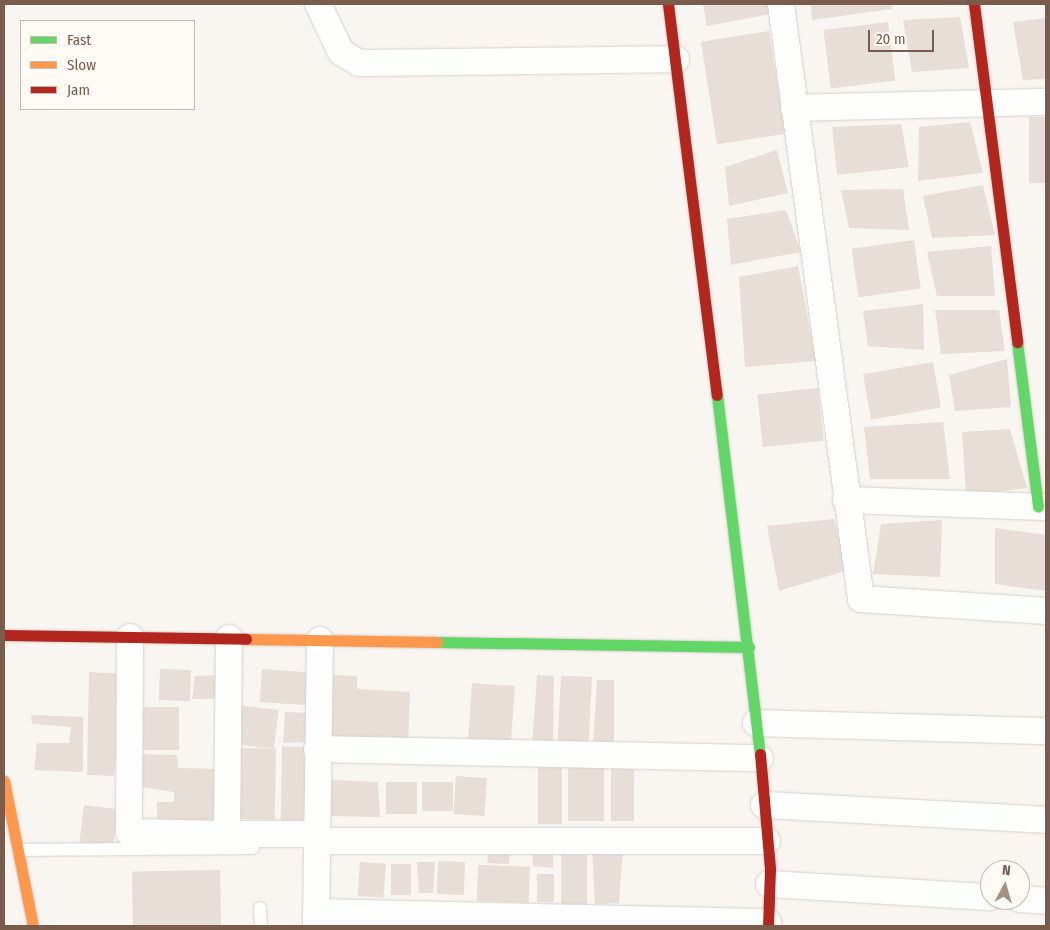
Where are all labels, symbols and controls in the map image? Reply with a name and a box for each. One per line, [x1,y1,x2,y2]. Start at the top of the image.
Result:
legend [20,20,195,110]
scale bar [870,20,936,52]
text: 20 m [876,30,906,48]
text: Fast [67,31,91,49]
text: Slow [67,56,96,74]
text: Jam [67,81,90,99]
north arrow [980,860,1030,910]
text: N [1001,862,1012,879]

